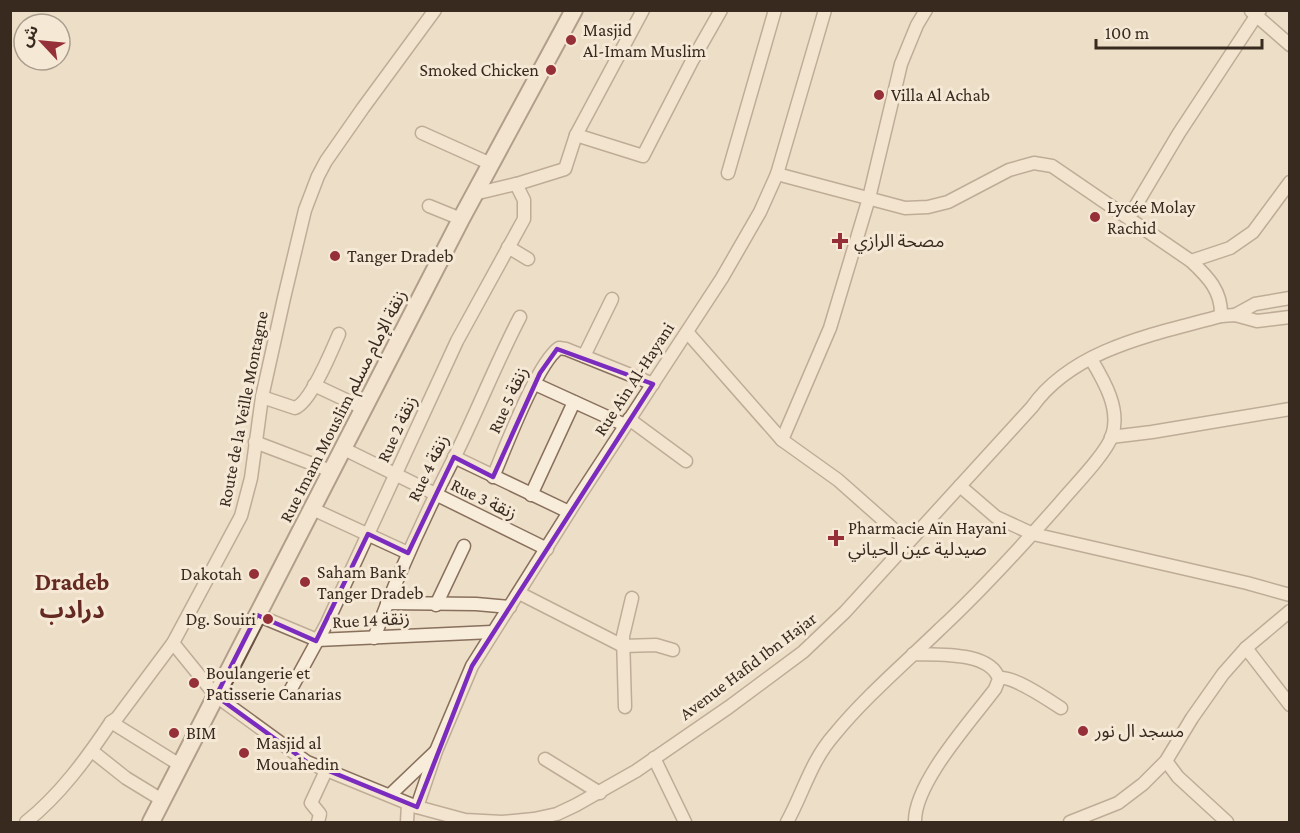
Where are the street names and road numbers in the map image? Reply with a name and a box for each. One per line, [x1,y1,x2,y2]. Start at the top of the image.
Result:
street label: Rue Imam Mouslim زنقة الإمام مسلم [275,286,414,527]
street label: Route de la Veille Montagne [214,309,272,509]
street label: Rue Ain Al-Hayani [590,318,678,439]
street label: Rue 5 زنقة [484,364,533,437]
street label: Rue 2 زنقة [373,393,422,466]
street label: Rue 4 زنقة [403,431,454,505]
street label: Rue 3 زنقة [447,474,520,524]
street label: Rue 14 زنقة [332,608,410,633]
street label: Avenue Hafid Ibn Hajar [676,608,821,725]

